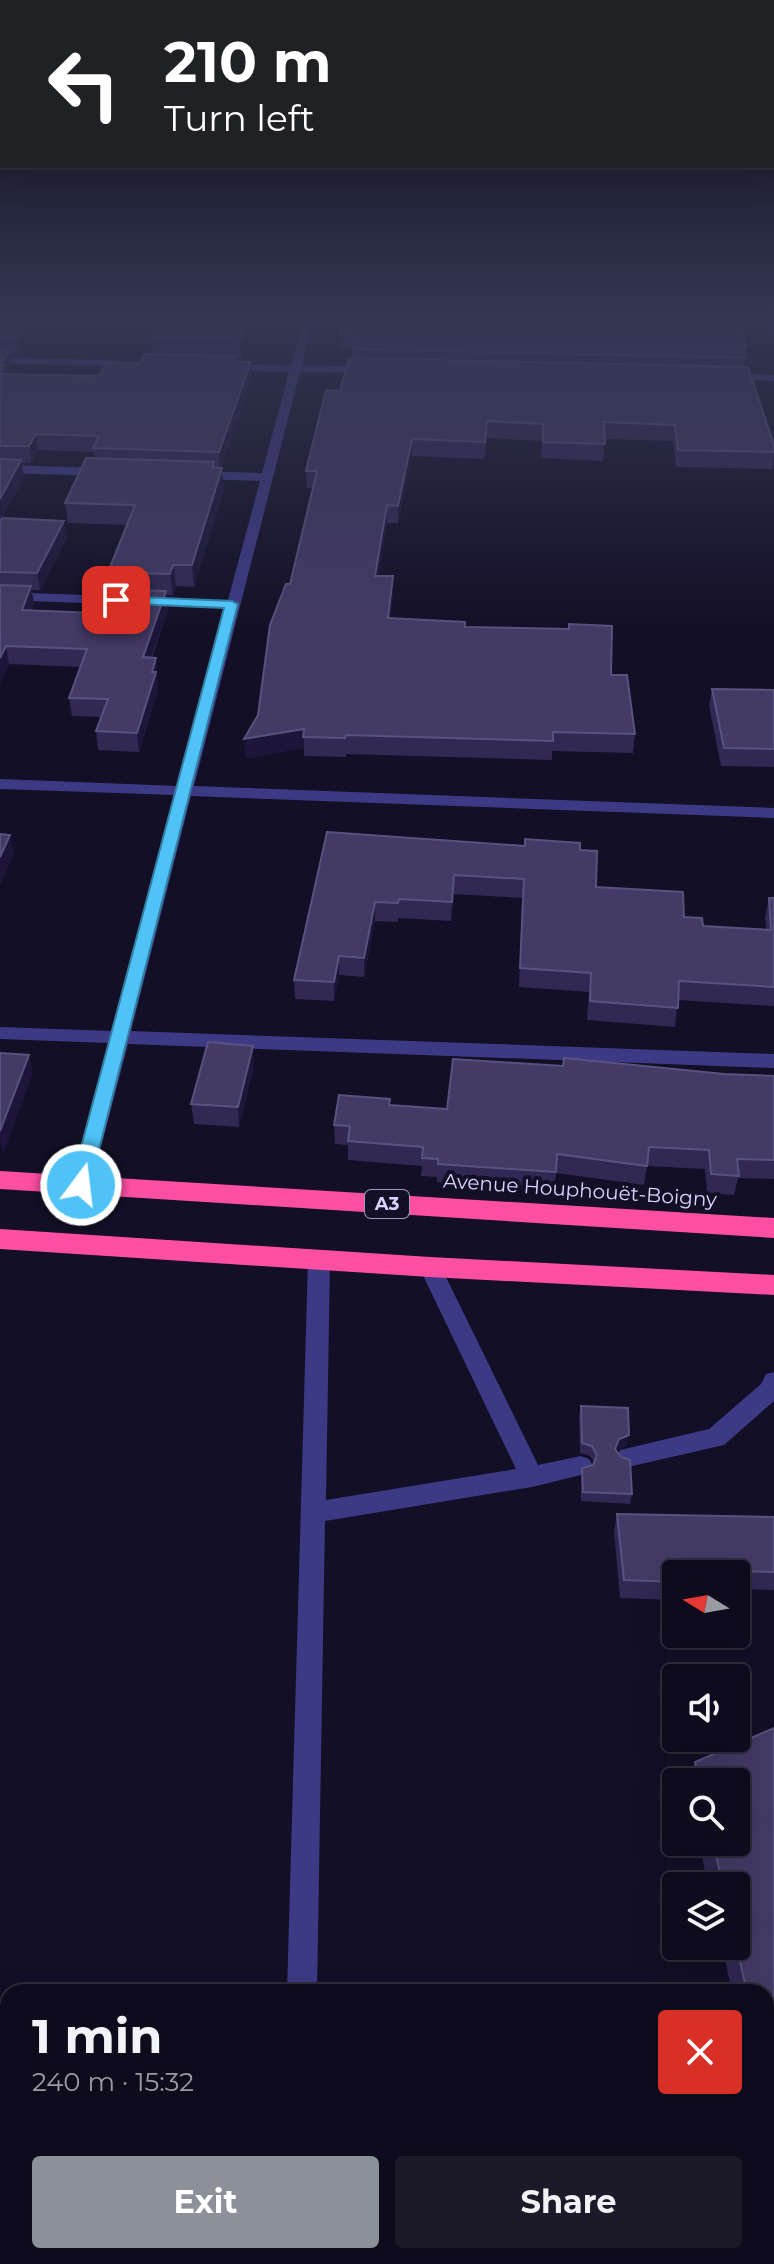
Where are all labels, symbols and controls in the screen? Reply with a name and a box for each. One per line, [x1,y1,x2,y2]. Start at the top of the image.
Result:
text: 210 m [164,28,332,96]
icon: left [32,32,136,136]
text: Turn left [164,96,315,140]
pin [82,566,150,634]
icon: arrive [94,578,138,622]
position arrow [39,1143,123,1227]
street label: Avenue Houphouët-Boigny [442,1168,718,1212]
road number: A3 [365,1190,409,1218]
north arrow [662,1560,750,1648]
map controls [662,1560,750,1960]
button: sound [662,1664,750,1752]
button: search [662,1768,750,1856]
button: layers [662,1872,750,1960]
text: 1 min [32,2007,162,2065]
button: close [658,2010,742,2094]
text: 240 m · 15:32 [32,2066,194,2098]
button: Exit [32,2156,379,2248]
button: Share [395,2156,742,2248]

